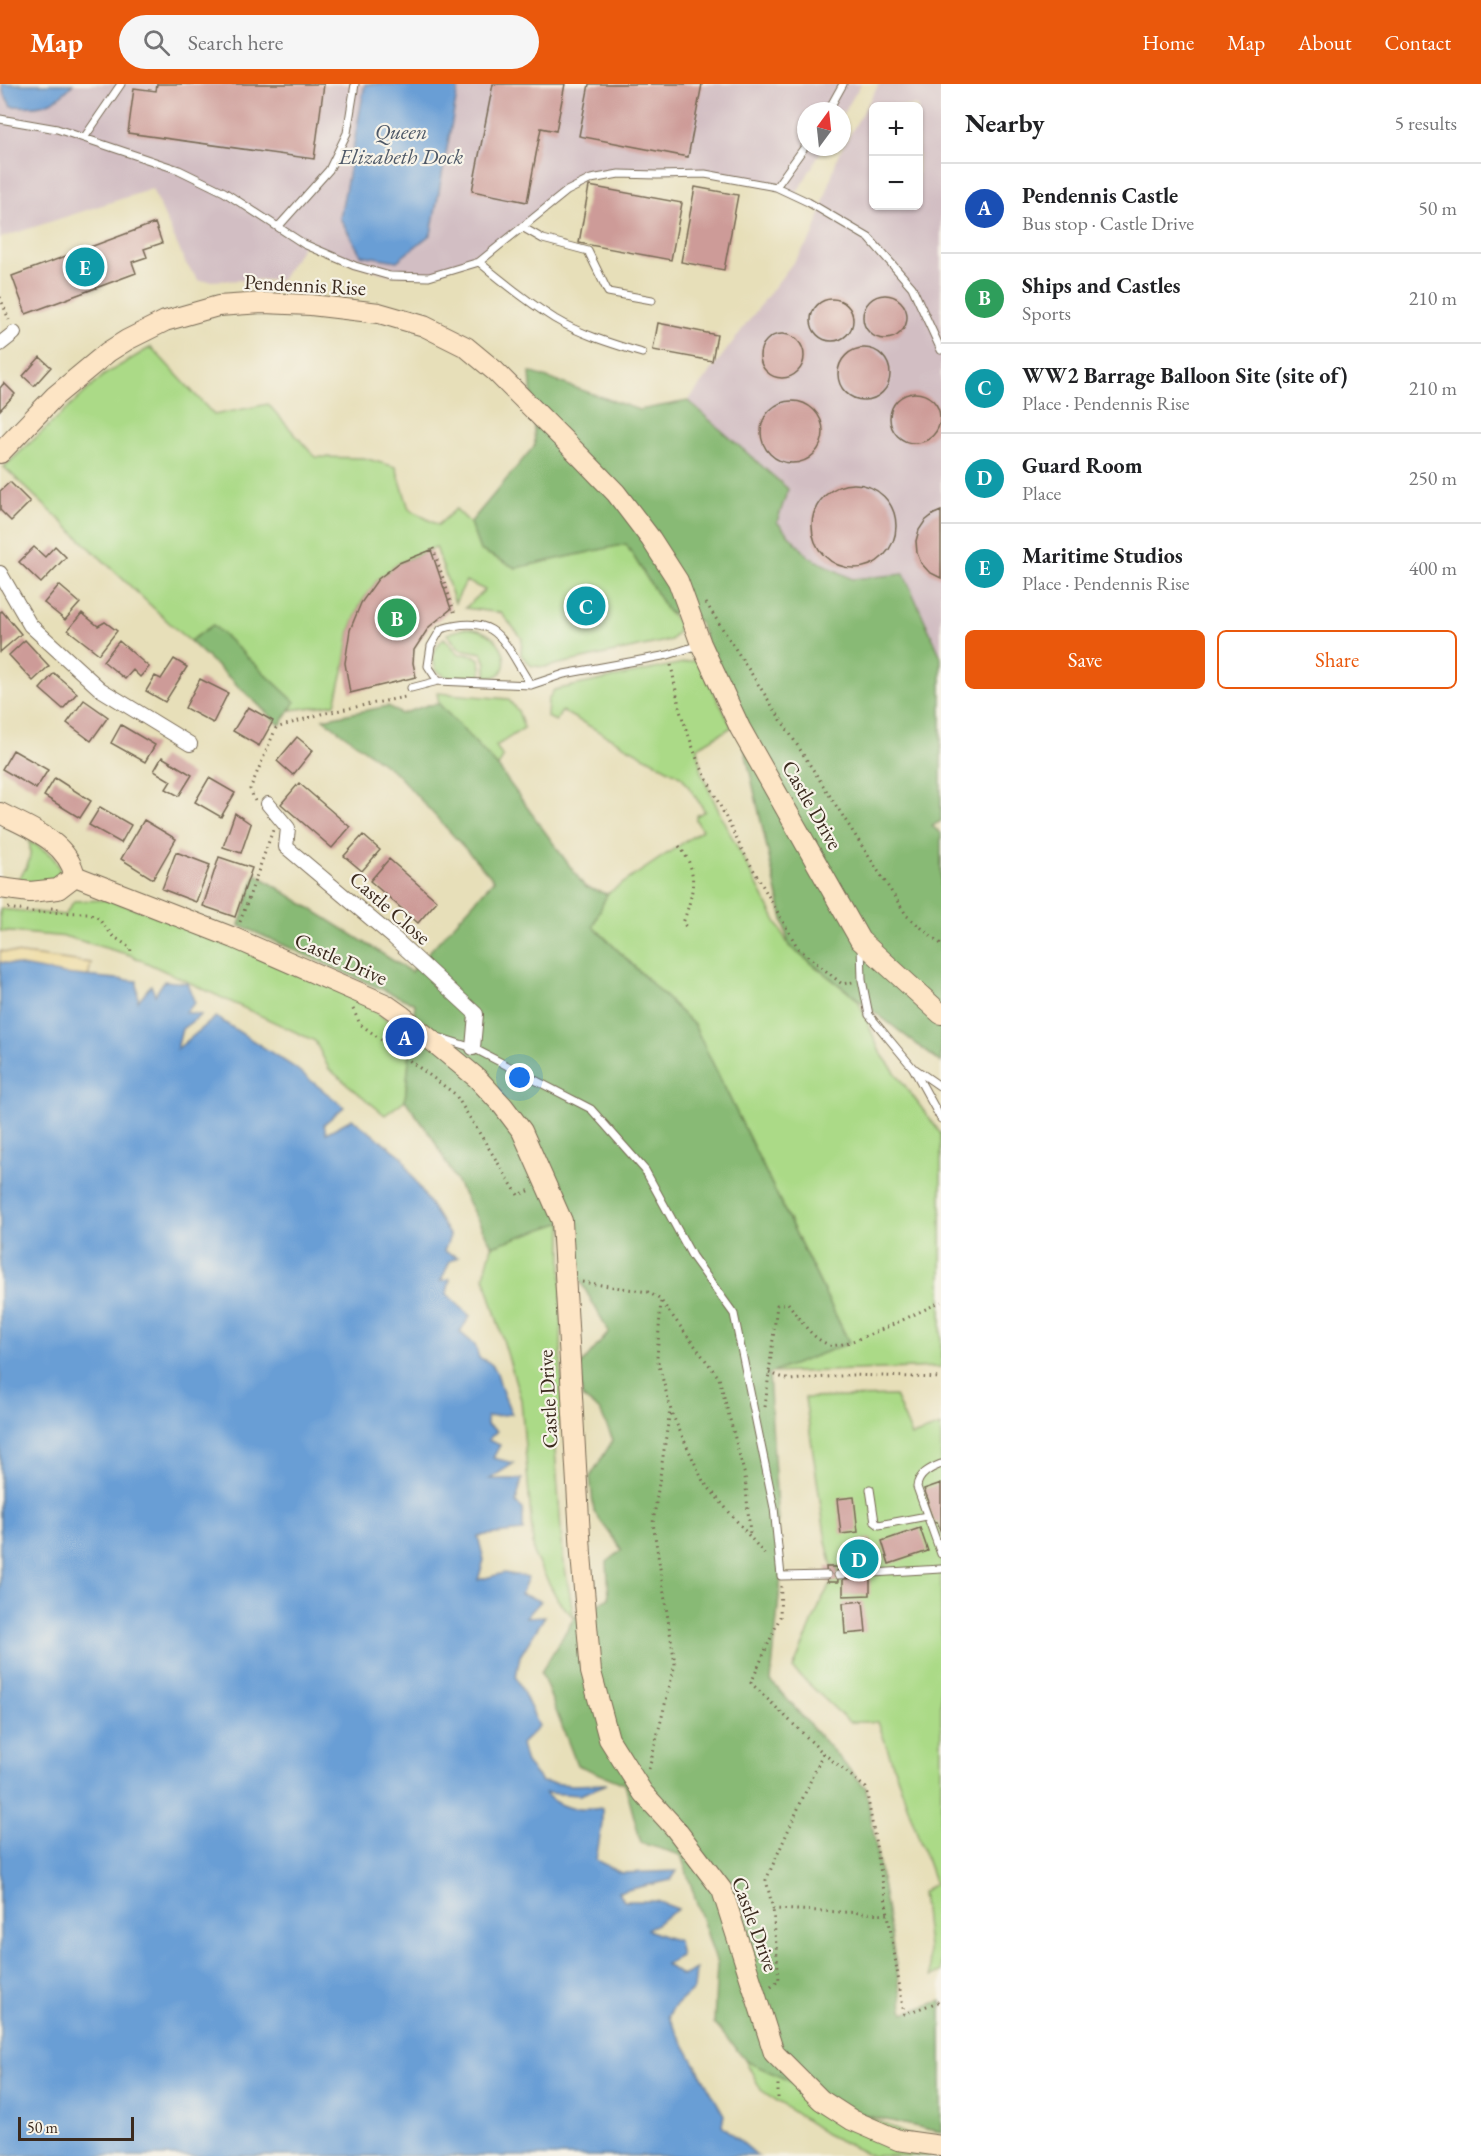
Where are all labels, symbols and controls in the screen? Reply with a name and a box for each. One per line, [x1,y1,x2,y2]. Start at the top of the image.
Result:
search box [119,15,539,69]
text: Map [30,24,83,60]
icon: search [140,26,173,59]
text: Search here [188,28,283,57]
text: Home [1142,29,1194,56]
text: Map [1227,29,1265,56]
text: About [1298,29,1351,56]
text: Contact [1384,29,1451,56]
north arrow [797,102,851,156]
map controls [869,102,923,210]
button: + [869,102,923,156]
text: Nearby [965,106,1045,140]
text: 5 results [1394,110,1457,136]
water label: Queen Elizabeth Dock [338,117,463,171]
button: − [869,156,923,210]
text: Pendennis Castle [1022,181,1178,210]
text: A [977,195,992,221]
text: 50 m [1418,195,1457,221]
text: Bus stop · Castle Drive [1022,210,1194,236]
pin: E [66,244,104,290]
street label: Pendennis Rise [243,268,367,301]
text: Ships and Castles [1022,271,1181,300]
text: B [978,285,991,311]
text: 210 m [1409,285,1457,311]
text: Sports [1022,300,1071,326]
text: WW2 Barrage Balloon Site (site of) [1022,361,1348,390]
text: C [977,375,992,401]
text: 210 m [1409,375,1457,401]
text: Place · Pendennis Rise [1022,390,1190,416]
text: Guard Room [1022,451,1142,480]
text: D [977,465,992,491]
text: 250 m [1409,465,1457,491]
text: Place [1022,480,1061,506]
text: Maritime Studios [1022,541,1183,570]
text: E [979,555,990,581]
text: 400 m [1409,555,1457,581]
text: Place · Pendennis Rise [1022,570,1190,596]
pin: C [566,584,606,628]
pin: B [378,596,416,640]
button: Save [965,630,1205,689]
button: Share [1217,630,1457,689]
street label: Castle Drive [776,755,849,854]
street label: Castle Close [344,865,437,950]
street label: Castle Drive [291,926,392,991]
pin: A [386,1014,424,1060]
your location [505,1063,534,1092]
street label: Castle Drive [531,1349,564,1449]
pin: D [840,1536,878,1582]
street label: Castle Drive [726,1873,785,1975]
scale bar [18,2114,134,2142]
text: 50 m [27,2117,58,2138]

